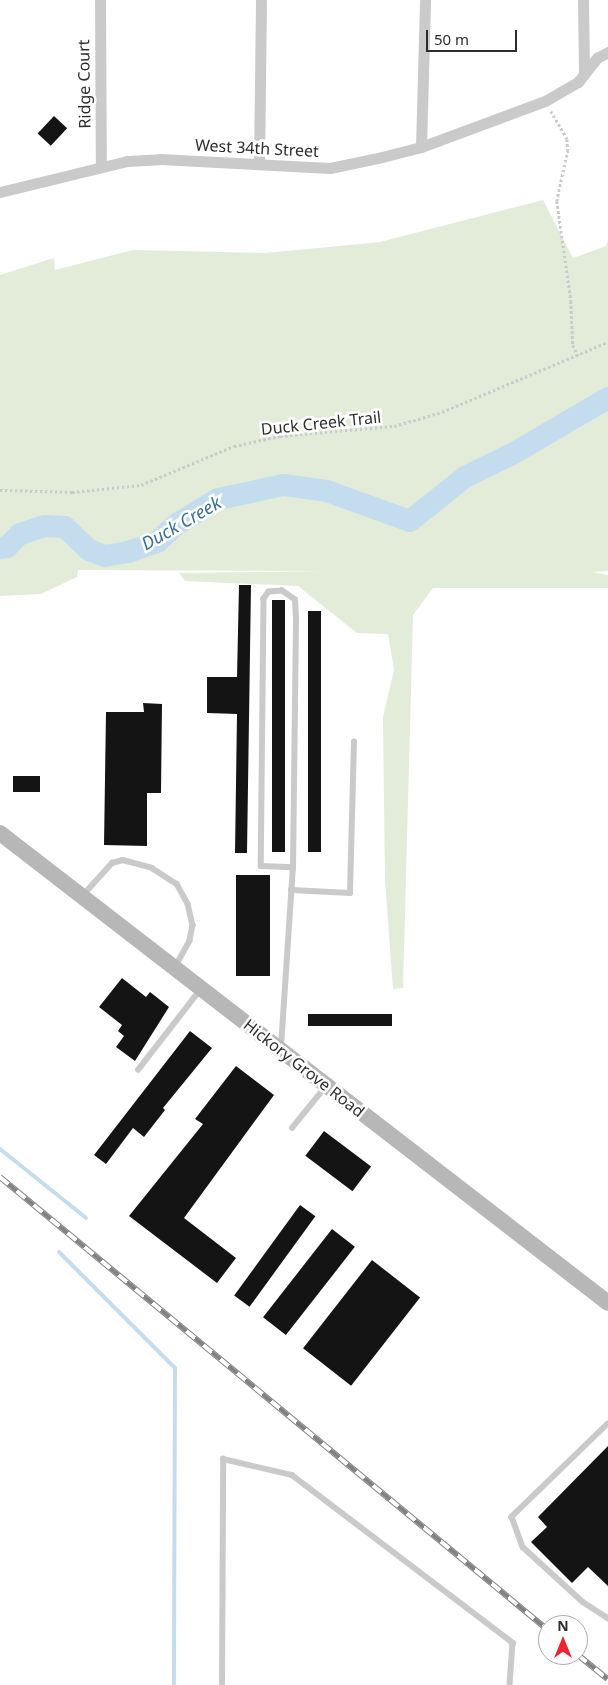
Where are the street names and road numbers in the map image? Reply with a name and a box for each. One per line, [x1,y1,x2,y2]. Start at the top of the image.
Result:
street label: Ridge Court [74,39,94,129]
street label: West 34th Street [195,135,319,161]
street label: Duck Creek Trail [260,407,382,439]
street label: Hickory Grove Road [240,1015,368,1121]

